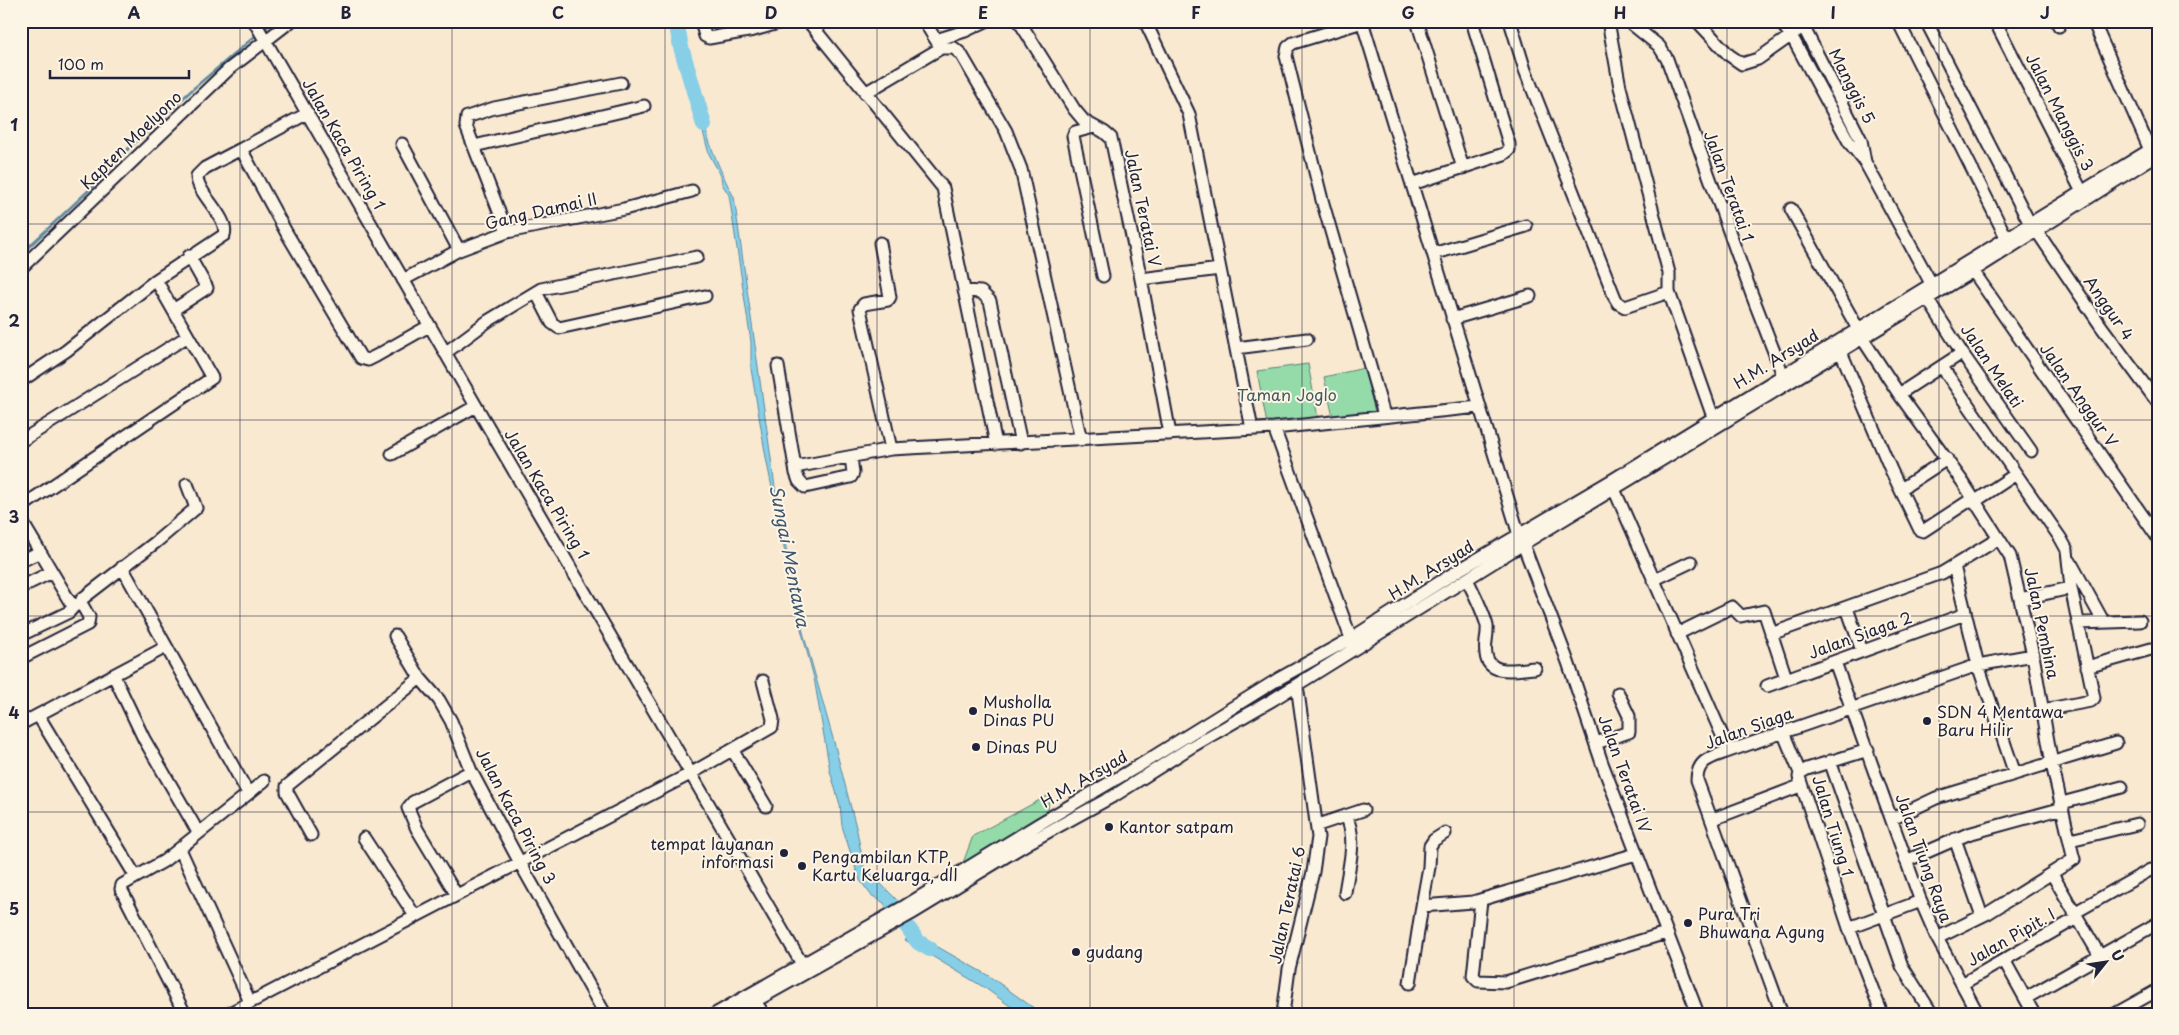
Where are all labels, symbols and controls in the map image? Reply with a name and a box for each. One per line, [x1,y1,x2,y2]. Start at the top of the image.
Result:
text: A [128,0,141,24]
text: B [341,0,352,24]
text: C [552,0,564,24]
text: D [765,0,777,24]
text: E [978,0,988,24]
text: F [1191,0,1201,24]
text: G [1401,0,1415,24]
text: H [1614,0,1626,24]
text: I [1830,0,1836,24]
text: J [2040,0,2050,24]
street label: Manggis 5 [1824,44,1882,127]
scale bar [50,48,189,80]
street label: Jalan Manggis 3 [2021,49,2101,175]
text: 100 m [58,52,104,75]
street label: Jalan Kaca Piring 1 [297,73,392,214]
street label: Kapten Moelyono [74,84,186,194]
text: 1 [10,112,18,136]
street label: Jalan Teratai 1 [1699,127,1761,244]
street label: Jalan Teratai V [1120,147,1168,269]
street label: Gang Damai II [483,186,599,235]
street label: Anggur 4 [2079,270,2141,344]
text: 2 [8,308,20,332]
street label: Jalan Melati [1956,319,2030,412]
street label: H.M. Arsyad [1728,322,1823,394]
street label: Jalan Anggur V [2035,338,2125,451]
park label: Taman Joglo [1237,382,1337,406]
street label: Jalan Kaca Piring 1 [499,424,596,563]
water label: Sungai Mentawa [763,482,818,630]
text: 3 [9,504,19,528]
street label: H.M. Arsyad [1383,533,1478,605]
street label: Jalan Pembina [2019,565,2067,681]
street label: Jalan Siaga 2 [1805,604,1915,664]
place label: Musholla Dinas PU [983,689,1055,731]
place label: SDN 4 Mentawa Baru Hilir [1937,699,2063,741]
text: 4 [9,700,20,724]
street label: Jalan Siaga [1701,700,1797,754]
marker: Musholla Dinas PU [967,705,979,717]
street label: Jalan Teratai IV [1593,711,1659,836]
marker: SDN 4 Mentawa Baru Hilir [1921,715,1933,727]
place label: Dinas PU [986,734,1058,758]
marker: Dinas PU [970,741,982,753]
street label: Jalan Kaca Piring 3 [471,743,563,888]
street label: H.M. Arsyad [1036,744,1131,813]
street label: Jalan Tiung 1 [1807,772,1861,879]
street label: Jalan Tiung Raya [1890,790,1959,925]
place label: Kantor satpam [1119,814,1234,838]
marker: Kantor satpam [1103,821,1115,833]
place label: tempat layanan informasi [650,831,774,873]
place label: Pengambilan KTP, Kartu Keluarga, dll [812,844,958,886]
street label: Jalan Teratai 6 [1262,844,1310,966]
marker: tempat layanan informasi [778,847,790,859]
marker: Pengambilan KTP, Kartu Keluarga, dll [796,860,808,872]
text: 5 [9,896,19,920]
place label: Pura Tri Bhuwana Agung [1698,901,1825,943]
street label: Jalan Pipit. I [1962,901,2059,971]
marker: Pura Tri Bhuwana Agung [1682,917,1694,929]
north arrow [2082,938,2132,988]
place label: gudang [1086,939,1143,963]
text: U [2106,945,2129,965]
marker: gudang [1070,946,1082,958]

